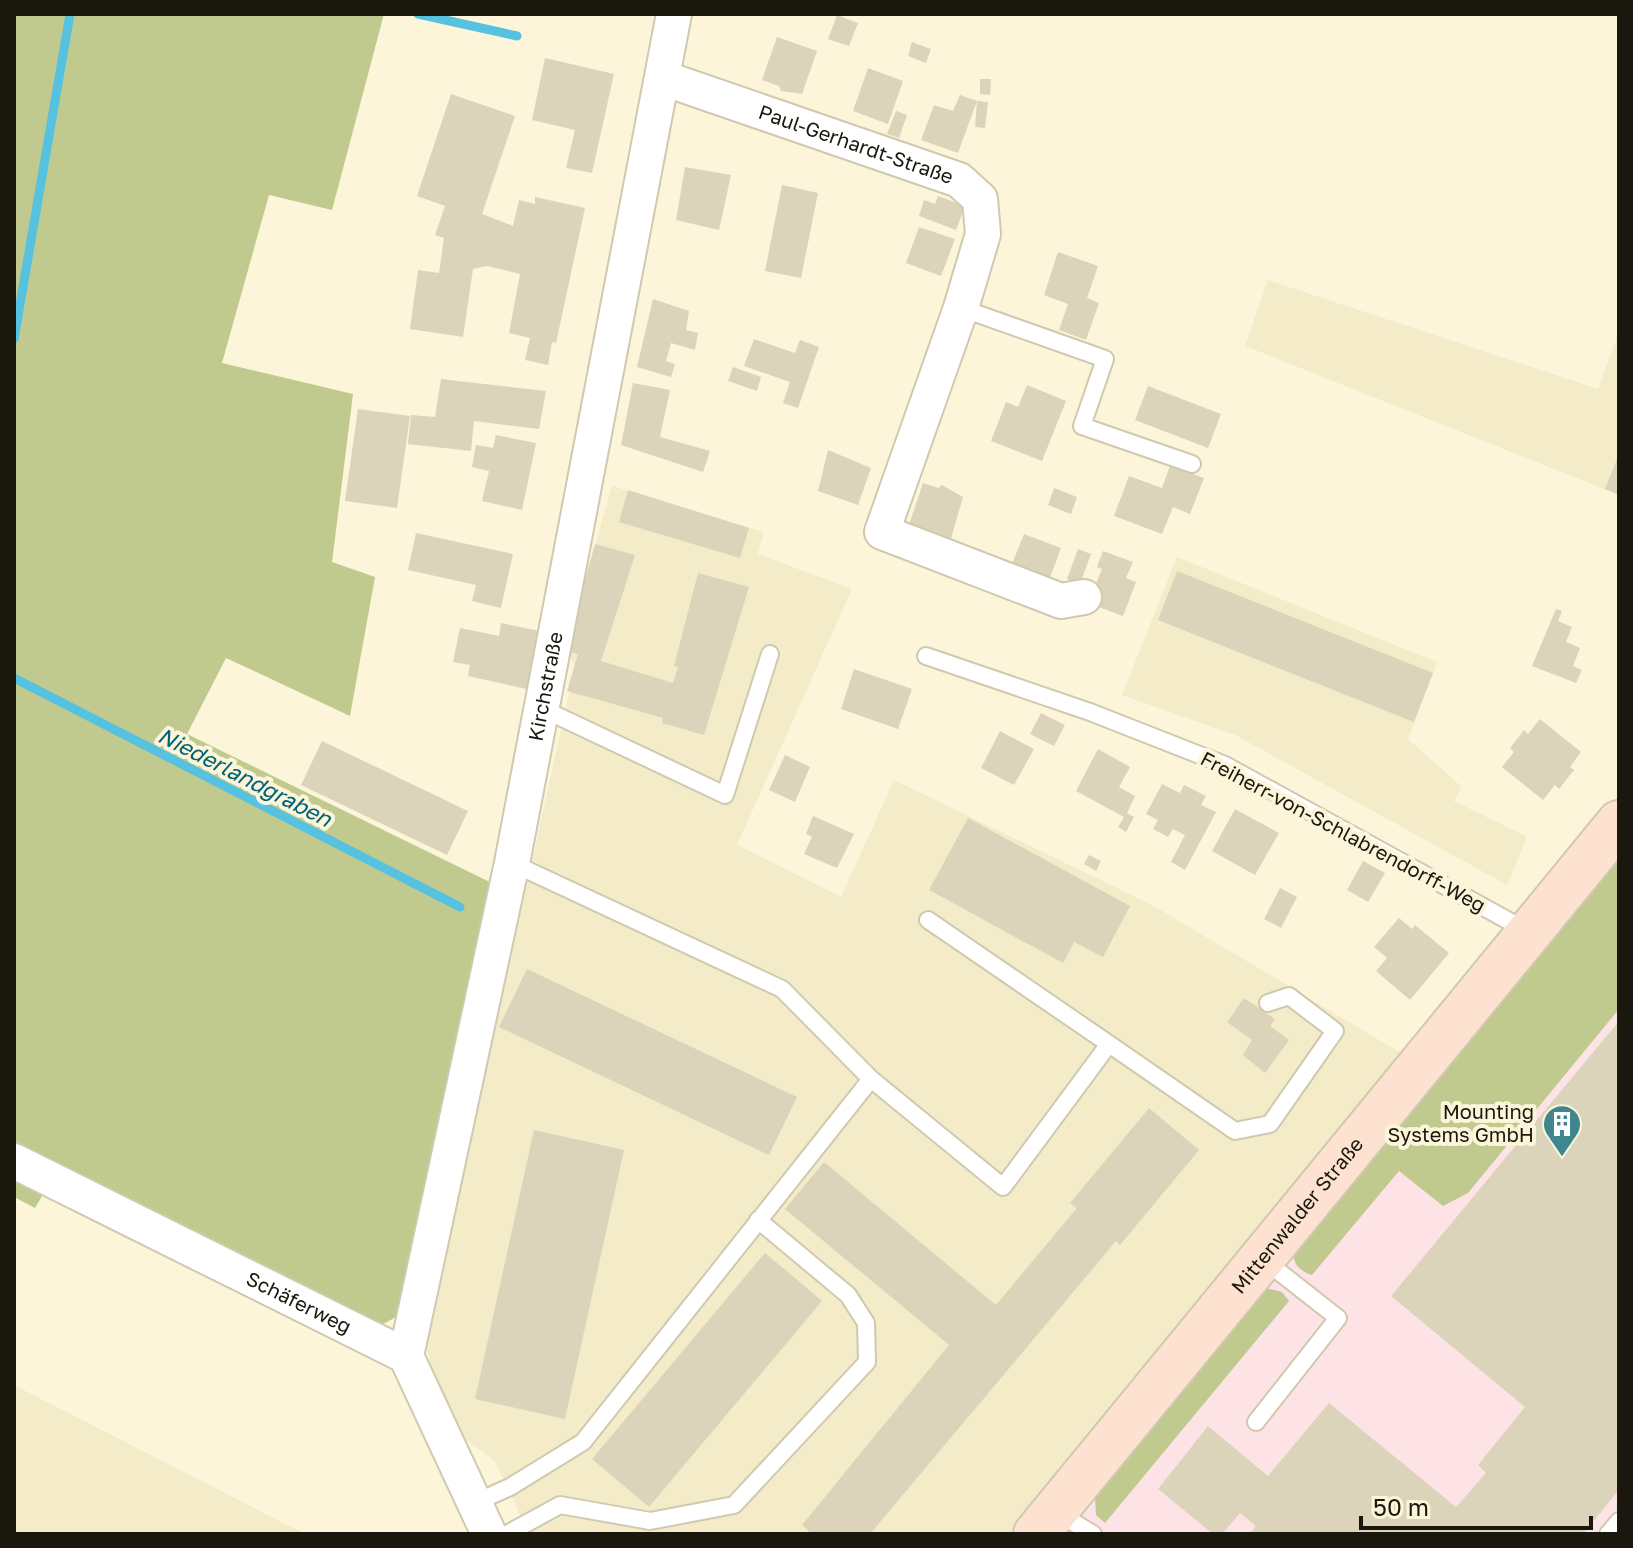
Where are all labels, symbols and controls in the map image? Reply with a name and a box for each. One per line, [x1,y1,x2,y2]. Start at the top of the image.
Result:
street label: Paul-Gerhardt-Straße [756,99,957,188]
street label: Kirchstraße [523,630,567,743]
water label: Niederlandgraben [154,721,338,833]
street label: Freiherr-von-Schlabrendorff-Weg [1197,746,1490,917]
place label: Mounting Systems GmbH [1387,1099,1534,1146]
building icon: Mounting Systems GmbH [1541,1103,1583,1158]
street label: Mittenwalder Straße [1225,1132,1367,1298]
street label: Schäferweg [243,1266,356,1338]
scale bar [1361,1480,1591,1530]
text: 50 m [1373,1492,1429,1521]

